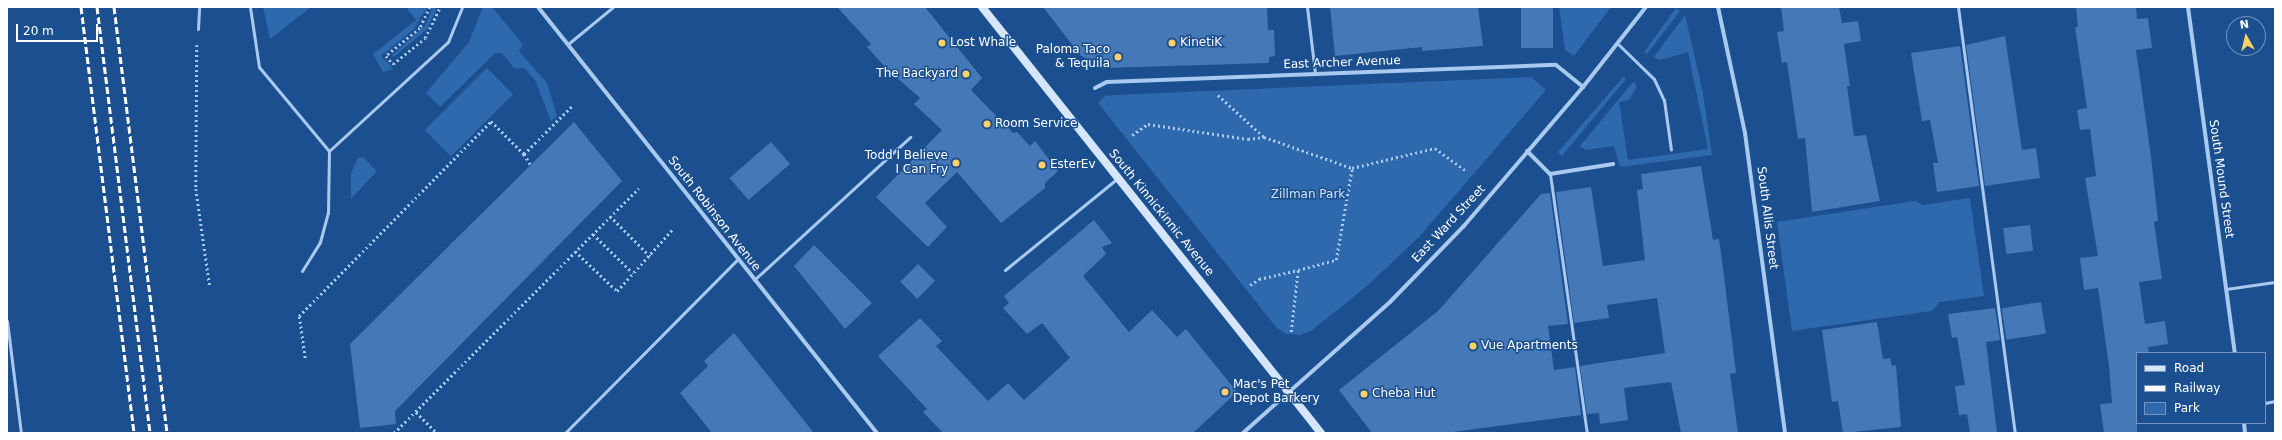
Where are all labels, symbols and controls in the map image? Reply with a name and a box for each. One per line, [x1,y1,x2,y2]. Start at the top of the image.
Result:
scale bar [18,16,100,42]
north arrow [2226,16,2266,56]
text: N [2239,18,2250,32]
text: 20 m [23,24,54,38]
place label: Lost Whale [950,36,1016,50]
place label: KinetiK [1180,36,1222,50]
marker: Lost Whale [937,38,947,48]
marker: KinetiK [1167,38,1177,48]
place label: Paloma Taco & Tequila [1036,43,1110,71]
marker: Paloma Taco & Tequila [1113,52,1123,62]
street label: East Archer Avenue [1283,54,1401,72]
place label: The Backyard [876,67,958,81]
marker: The Backyard [961,69,971,79]
place label: Room Service [995,117,1077,131]
marker: Room Service [982,119,992,129]
street label: South Mound Street [2206,119,2236,239]
street label: South Kinnickinnic Avenue [1105,147,1217,279]
place label: Todd I Believe I Can Fry [865,149,948,177]
street label: South Robinson Avenue [665,154,763,274]
marker: Todd I Believe I Can Fry [951,158,961,168]
place label: EsterEv [1050,158,1096,172]
marker: EsterEv [1037,160,1047,170]
street label: South Allis Street [1754,166,1780,270]
street label: East Ward Street [1409,182,1489,266]
park label: Zillman Park [1271,188,1345,202]
place label: Vue Apartments [1481,339,1578,353]
marker: Vue Apartments [1468,341,1478,351]
legend [2136,352,2266,424]
text: Road [2174,361,2204,375]
place label: Mac's Pet Depot Barkery [1233,378,1320,406]
text: Railway [2174,381,2220,395]
marker: Mac's Pet Depot Barkery [1220,387,1230,397]
place label: Cheba Hut [1372,387,1435,401]
marker: Cheba Hut [1359,389,1369,399]
text: Park [2174,401,2200,415]

